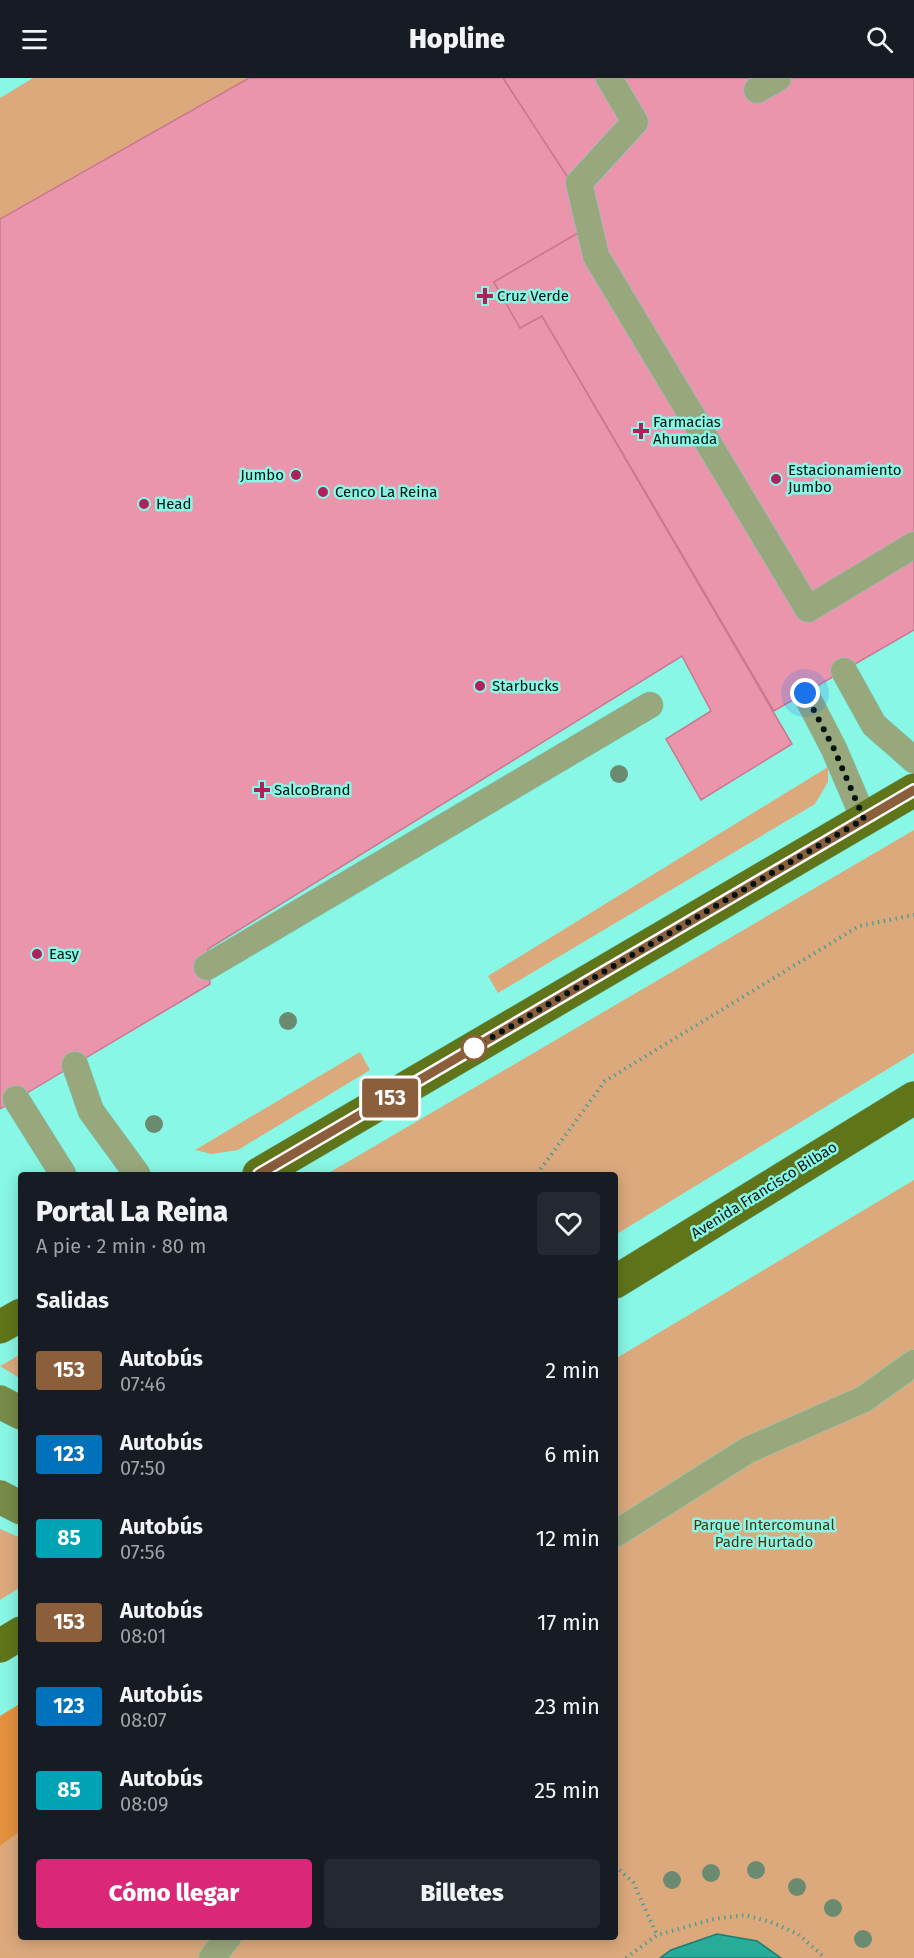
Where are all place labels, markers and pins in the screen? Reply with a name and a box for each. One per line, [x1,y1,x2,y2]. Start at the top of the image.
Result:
place label: Cruz Verde [497,287,569,305]
marker: Cruz Verde [478,289,492,303]
place label: Farmacias Ahumada [653,413,721,448]
marker: Farmacias Ahumada [634,424,648,438]
place label: Estacionamiento Jumbo [788,461,902,496]
place label: Jumbo [240,466,284,484]
marker: Jumbo [289,468,303,482]
marker: Estacionamiento Jumbo [769,472,783,486]
place label: Cenco La Reina [335,483,437,501]
marker: Cenco La Reina [316,485,330,499]
place label: Head [156,495,191,513]
marker: Head [137,497,151,511]
place label: Starbucks [492,677,559,695]
marker: Starbucks [473,679,487,693]
place label: SalcoBrand [274,781,350,799]
marker: SalcoBrand [255,783,269,797]
place label: Easy [49,945,80,963]
marker: Easy [30,947,44,961]
unlabelled marker [461,1035,487,1061]

